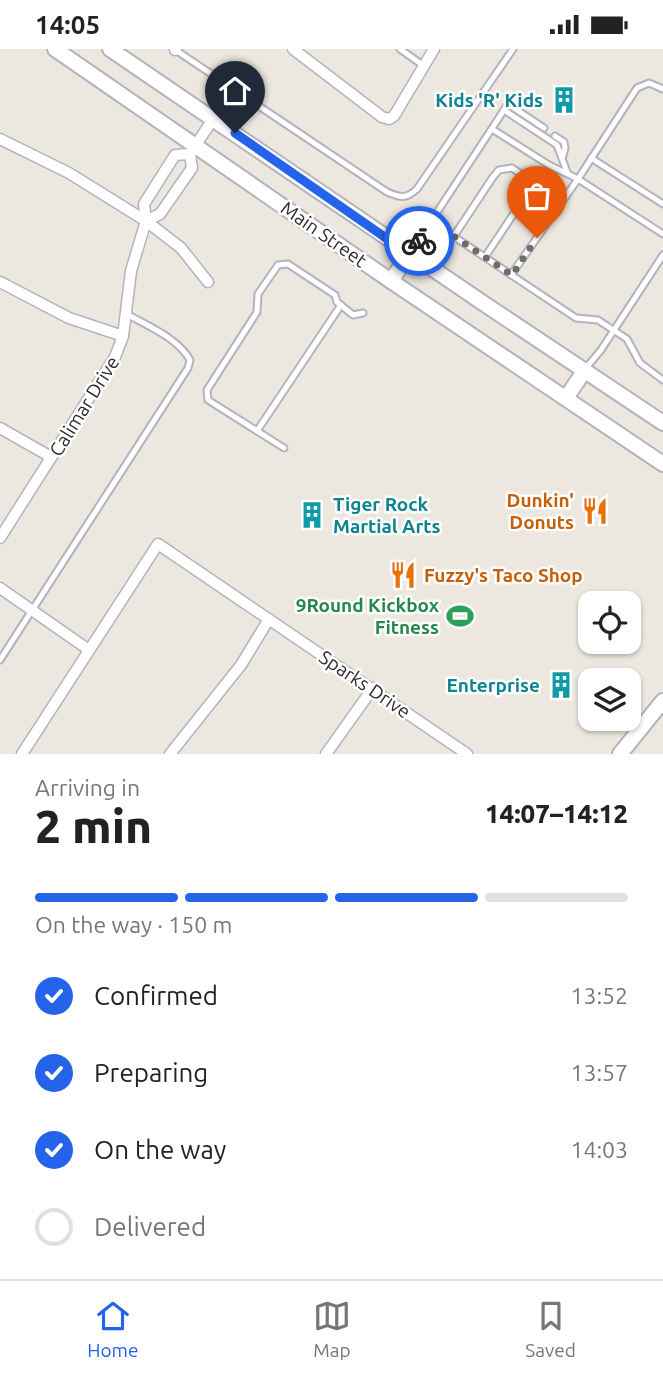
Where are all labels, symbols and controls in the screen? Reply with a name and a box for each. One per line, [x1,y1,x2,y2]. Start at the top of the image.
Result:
text: 14:05 [35,10,100,39]
pin [205,61,265,133]
icon: home [216,72,254,110]
building icon: Kids 'R' Kids [549,85,579,115]
place label: Kids 'R' Kids [435,89,543,111]
pin [507,166,567,238]
icon: bag [518,177,556,215]
street label: Main Street [277,197,371,272]
courier [384,206,454,276]
icon: bike [400,222,438,260]
street label: Calimar Drive [45,352,123,460]
place label: Dunkin' Donuts [507,489,574,533]
place label: Tiger Rock Martial Arts [333,493,440,537]
restaurant icon: Dunkin' Donuts [580,496,610,526]
building icon: Tiger Rock Martial Arts [297,500,327,530]
restaurant icon: Fuzzy's Taco Shop [388,560,418,590]
place label: Fuzzy's Taco Shop [424,564,583,586]
map controls [578,591,641,731]
button: locate [578,591,641,654]
place label: 9Round Kickbox Fitness [296,594,440,638]
sports icon: 9Round Kickbox Fitness [445,601,475,631]
street label: Sparks Drive [315,645,415,723]
button: layers [578,668,641,731]
building icon: Enterprise [546,670,576,700]
place label: Enterprise [447,674,540,696]
text: Arriving in [35,775,140,800]
text: 14:07–14:12 [485,799,628,828]
text: 2 min [35,800,152,852]
text: On the way · 150 m [35,912,232,937]
icon: check [35,977,73,1015]
text: Confirmed [94,981,218,1010]
text: 13:52 [570,983,628,1008]
icon: check [35,1054,73,1092]
text: Preparing [94,1058,208,1087]
text: 13:57 [570,1060,628,1085]
icon: check [35,1131,73,1169]
text: On the way [94,1135,226,1164]
text: 14:03 [570,1137,628,1162]
text: Delivered [94,1212,206,1241]
tab: Home [87,1297,138,1361]
tab: Map [313,1297,351,1361]
tab: Saved [525,1297,576,1361]

